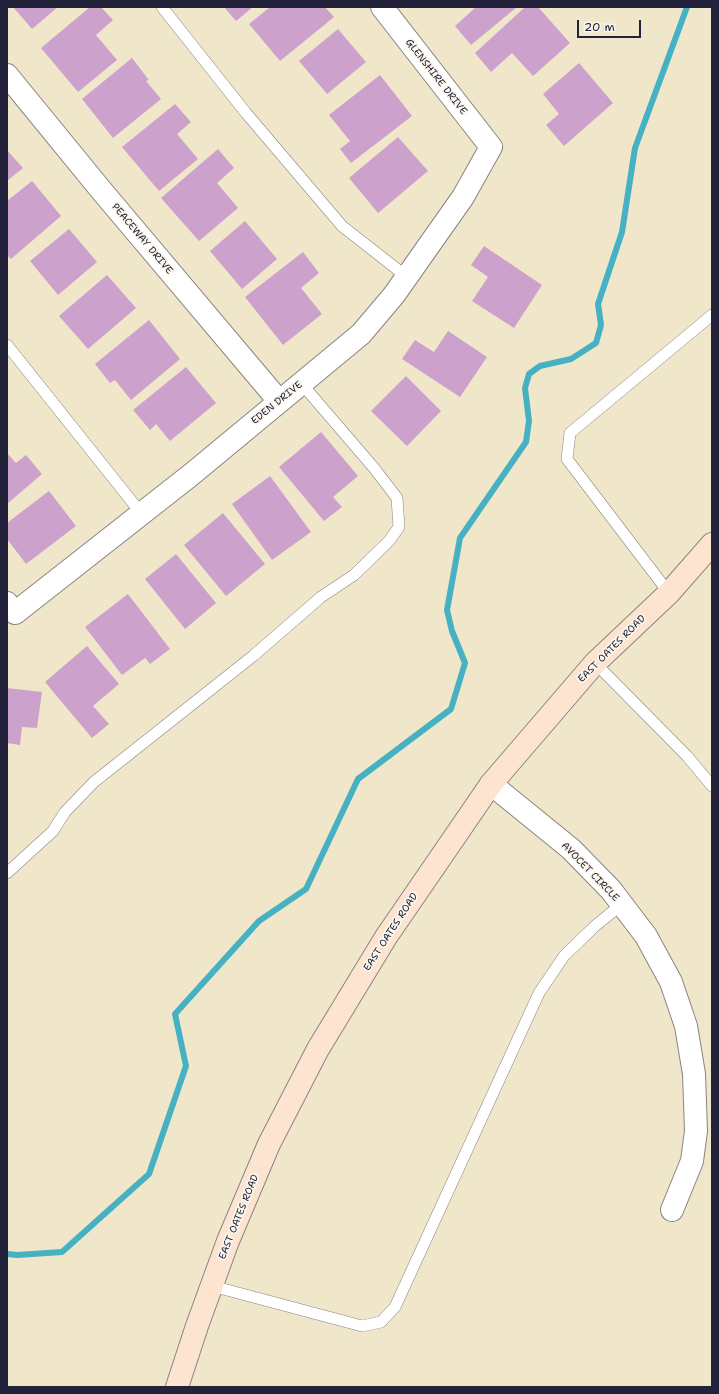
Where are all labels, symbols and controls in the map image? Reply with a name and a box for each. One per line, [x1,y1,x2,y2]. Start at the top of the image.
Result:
scale bar [579,12,643,38]
text: 20 m [584,19,615,35]
street label: GLENSHIRE DRIVE [403,37,469,117]
street label: PEACEWAY DRIVE [109,201,175,277]
street label: EDEN DRIVE [249,379,305,427]
street label: EAST OATES ROAD [576,613,648,685]
street label: AVOCET CIRCLE [559,840,621,904]
street label: EAST OATES ROAD [361,891,421,973]
street label: EAST OATES ROAD [216,1173,262,1261]

